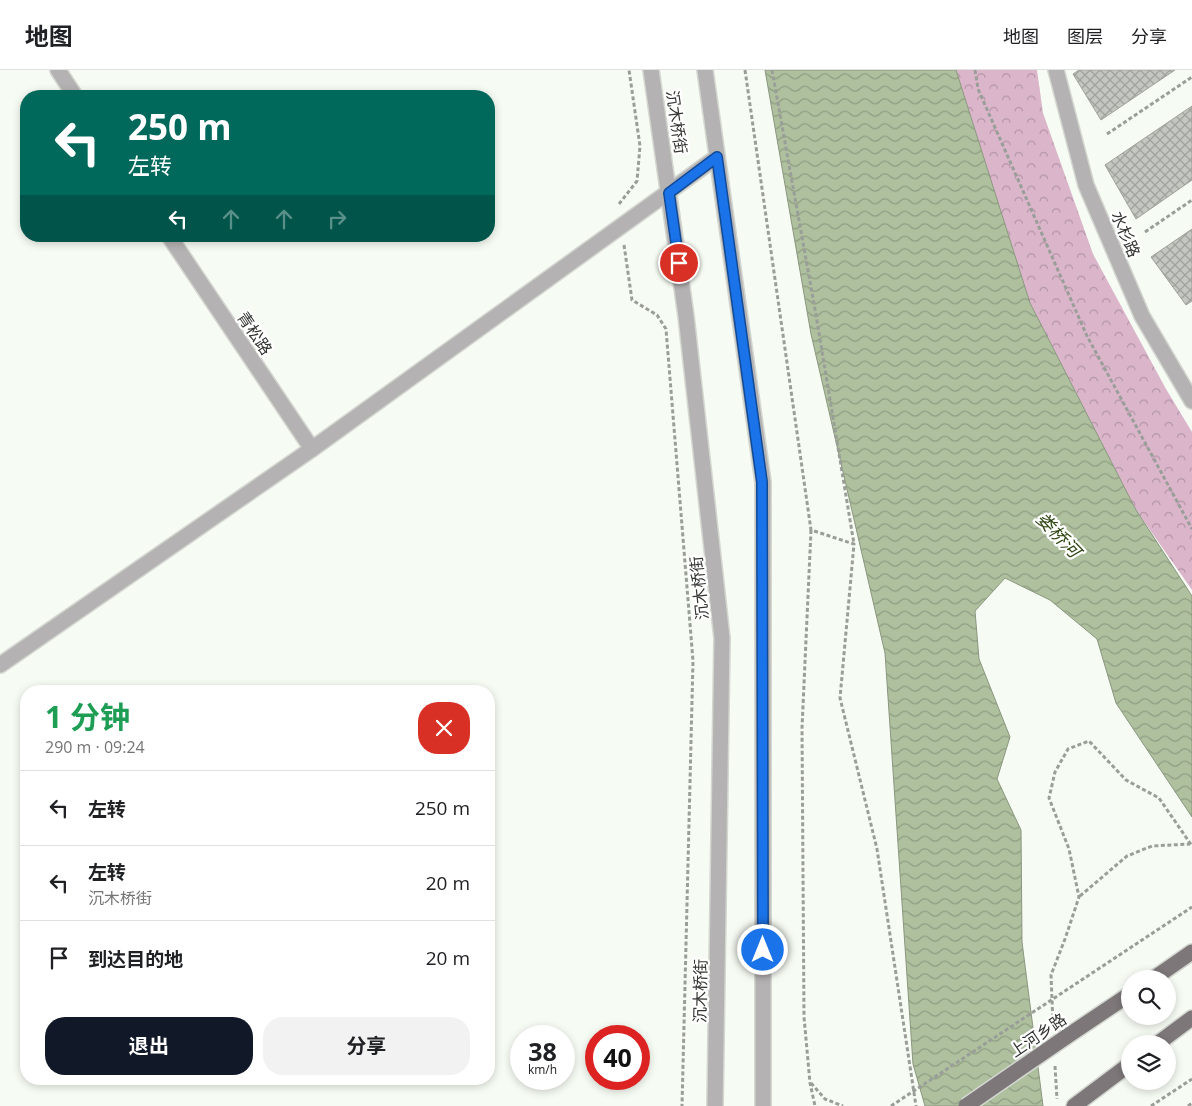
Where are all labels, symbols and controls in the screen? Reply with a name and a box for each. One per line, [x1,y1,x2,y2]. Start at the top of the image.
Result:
text: 地图 [25,19,73,52]
text: 地图 [1003,24,1039,48]
text: 图层 [1067,24,1103,48]
text: 分享 [1131,24,1167,48]
street label: 沉木桥街 [662,89,692,155]
text: 250 m [128,103,232,150]
icon: left [45,110,110,175]
text: 左转 [128,150,172,180]
icon: left [164,205,192,233]
icon: ahead [217,205,245,233]
icon: ahead [270,205,298,233]
icon: right [323,205,351,233]
street label: 水杉路 [1106,208,1146,260]
pin [658,242,700,284]
icon: arrive [665,249,693,277]
street label: 青松路 [232,307,278,359]
water label: 娄桥河 [1031,507,1088,564]
street label: 沉木桥街 [685,555,713,621]
text: 1 分钟 [45,696,130,737]
button: close [418,702,470,754]
text: 290 m · 09:24 [45,736,145,758]
icon: left [45,794,73,822]
text: 250 m [415,795,470,821]
text: 左转 [88,796,126,822]
text: 左转 [88,859,126,885]
icon: left [45,869,73,897]
text: 20 m [426,870,470,896]
text: 沉木桥街 [88,887,152,909]
position arrow [736,923,788,975]
icon: arrive [45,944,73,972]
text: 20 m [426,945,470,971]
text: 到达目的地 [88,946,183,972]
street label: 沉木桥街 [688,959,712,1023]
map controls [1121,970,1176,1090]
button: search [1121,970,1176,1025]
street label: 上河乡路 [1005,1008,1071,1062]
button: 退出 [45,1017,253,1075]
button: 分享 [263,1017,470,1075]
speed limit sign: 40 [585,1025,650,1090]
text: 38 [528,1034,557,1068]
button: layers [1121,1035,1176,1090]
text: km/h [528,1061,557,1078]

